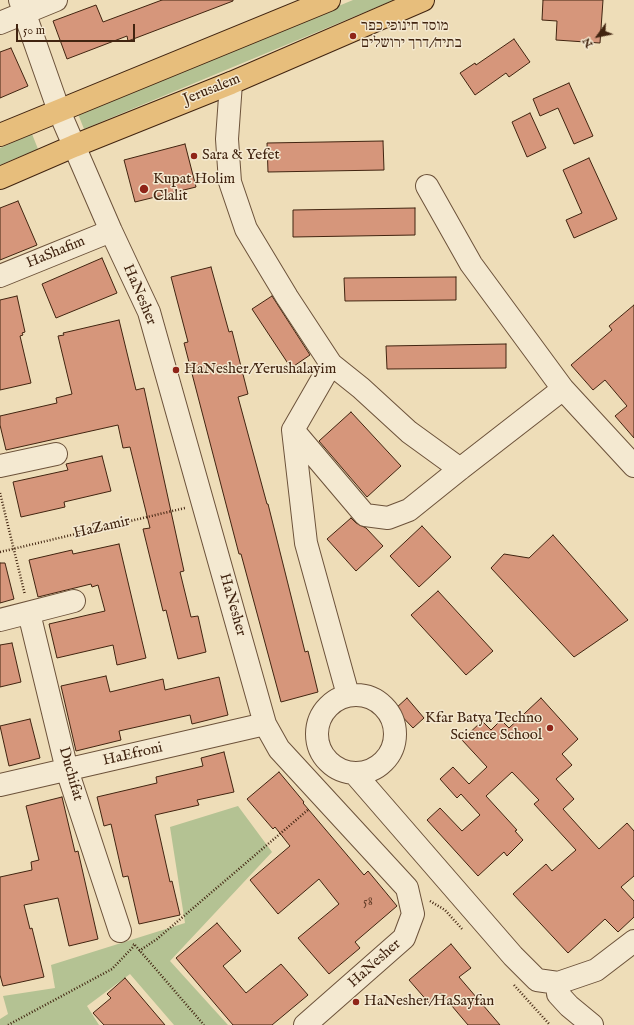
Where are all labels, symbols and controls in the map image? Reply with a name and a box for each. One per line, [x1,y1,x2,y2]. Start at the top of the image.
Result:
scale bar [18,16,137,42]
north arrow [578,16,618,56]
place label: מוסד חינוכי כפר בתיה/דרך ירושלים [361,18,462,53]
text: 50 m [23,23,45,38]
marker: מוסד חינוכי כפר בתיה/דרך ירושלים [348,31,358,41]
text: N [579,35,596,50]
street label: Jerusalem [181,70,243,110]
place label: Sara & Yefet [202,147,280,165]
marker: Sara & Yefet [189,151,199,161]
place label: Kupat Holim Clalit [153,171,235,206]
marker: Kupat Holim Clalit [138,183,150,195]
street label: HaShafim [24,233,88,273]
street label: HaNesher [118,262,160,328]
place label: HaNesher/Yerushalayim [184,361,336,379]
marker: HaNesher/Yerushalayim [171,365,181,375]
street label: HaZamir [72,513,132,543]
street label: HaNesher [214,572,250,638]
place label: Kfar Batya Techno Science School [425,710,542,745]
marker: Kfar Batya Techno Science School [545,723,555,733]
street label: HaEfroni [101,739,165,771]
street label: Duchifat [54,745,86,803]
house number: 58 [363,894,373,910]
street label: HaNesher [345,936,405,992]
place label: HaNesher/HaSayfan [364,993,494,1011]
marker: HaNesher/HaSayfan [351,997,361,1007]

